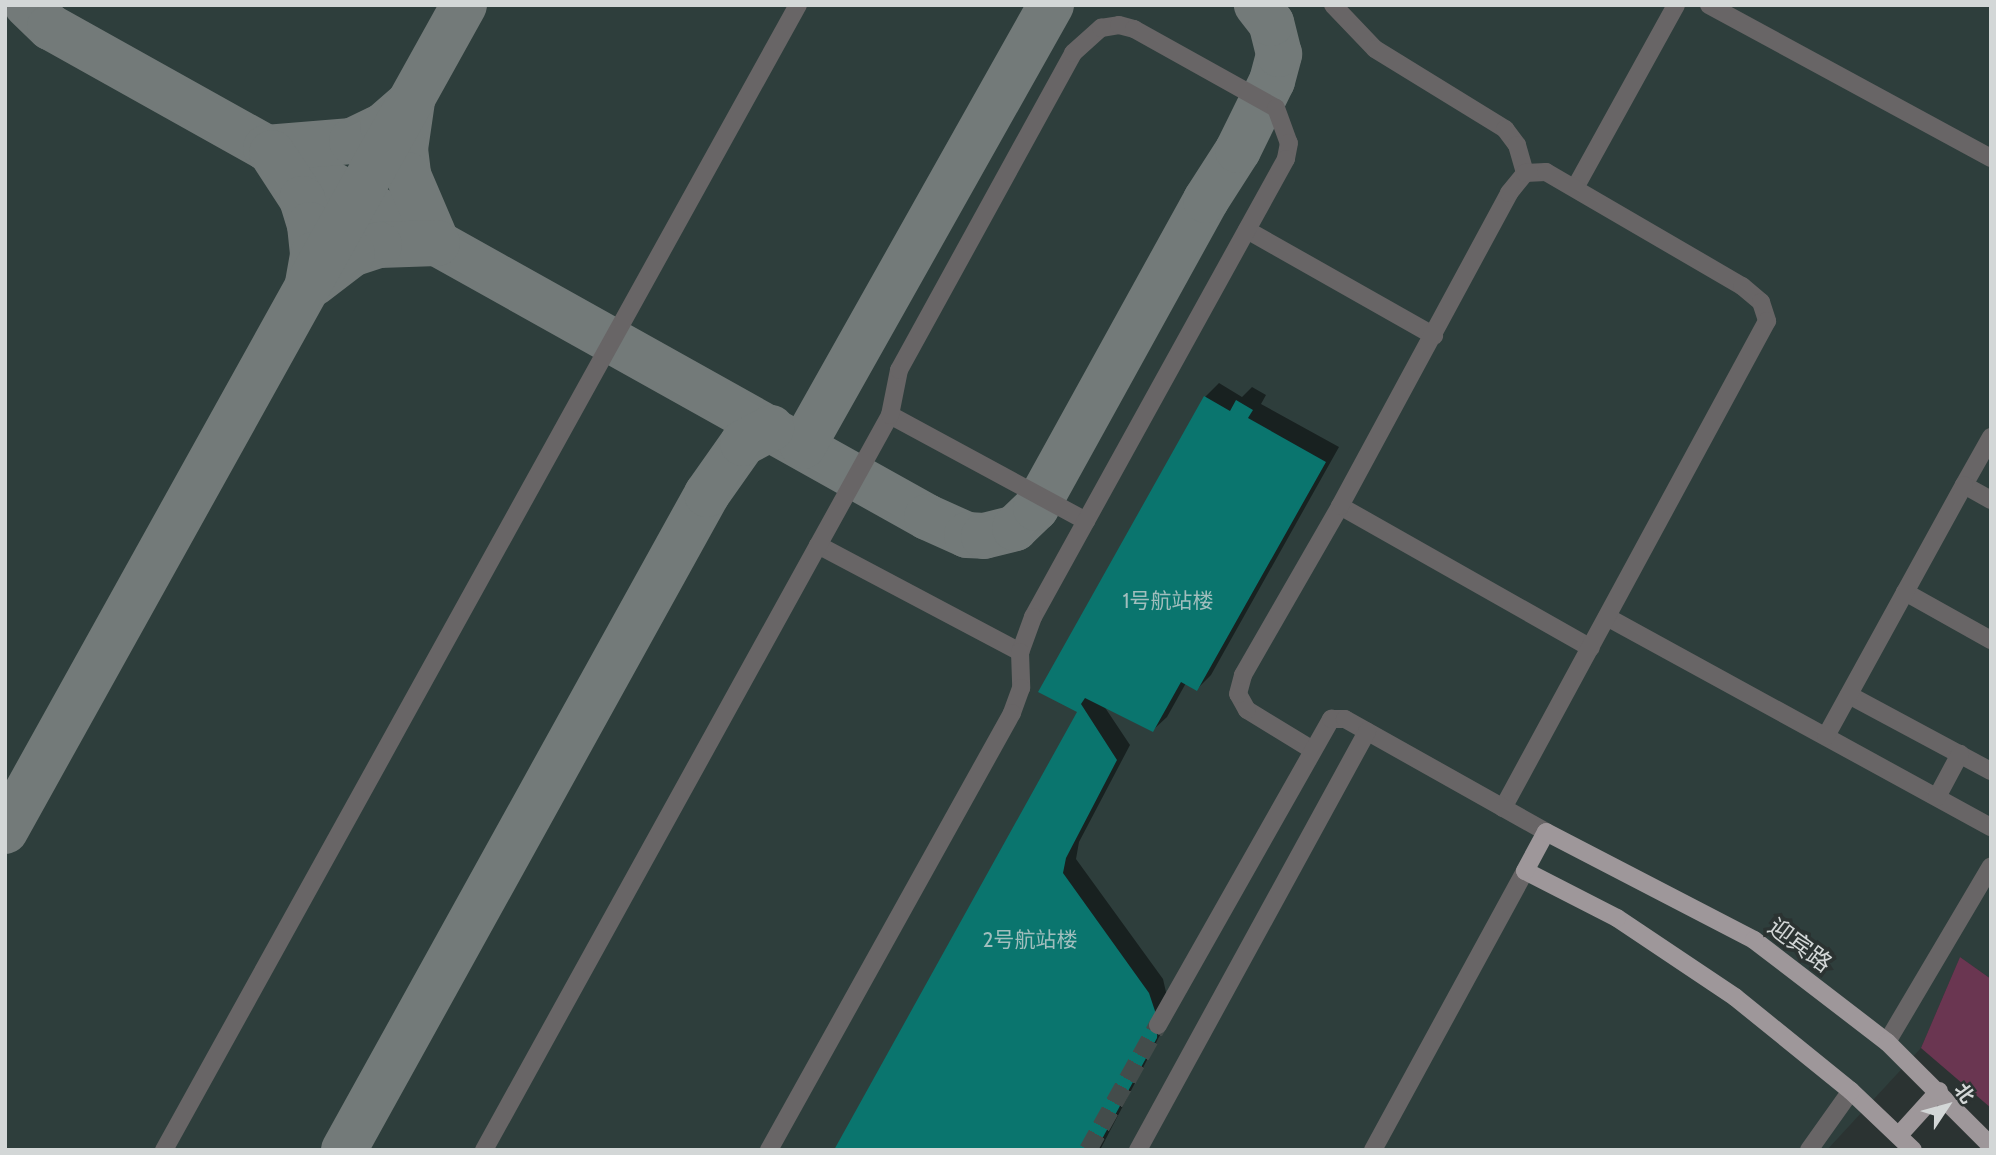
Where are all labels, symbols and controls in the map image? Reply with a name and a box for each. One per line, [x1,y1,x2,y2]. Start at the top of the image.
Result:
house number: 1号航站楼 [1123,588,1213,614]
street label: 迎宾路 [1763,912,1837,978]
house number: 2号航站楼 [982,927,1078,953]
north arrow [1912,1071,1982,1141]
text: 北 [1949,1079,1979,1108]

